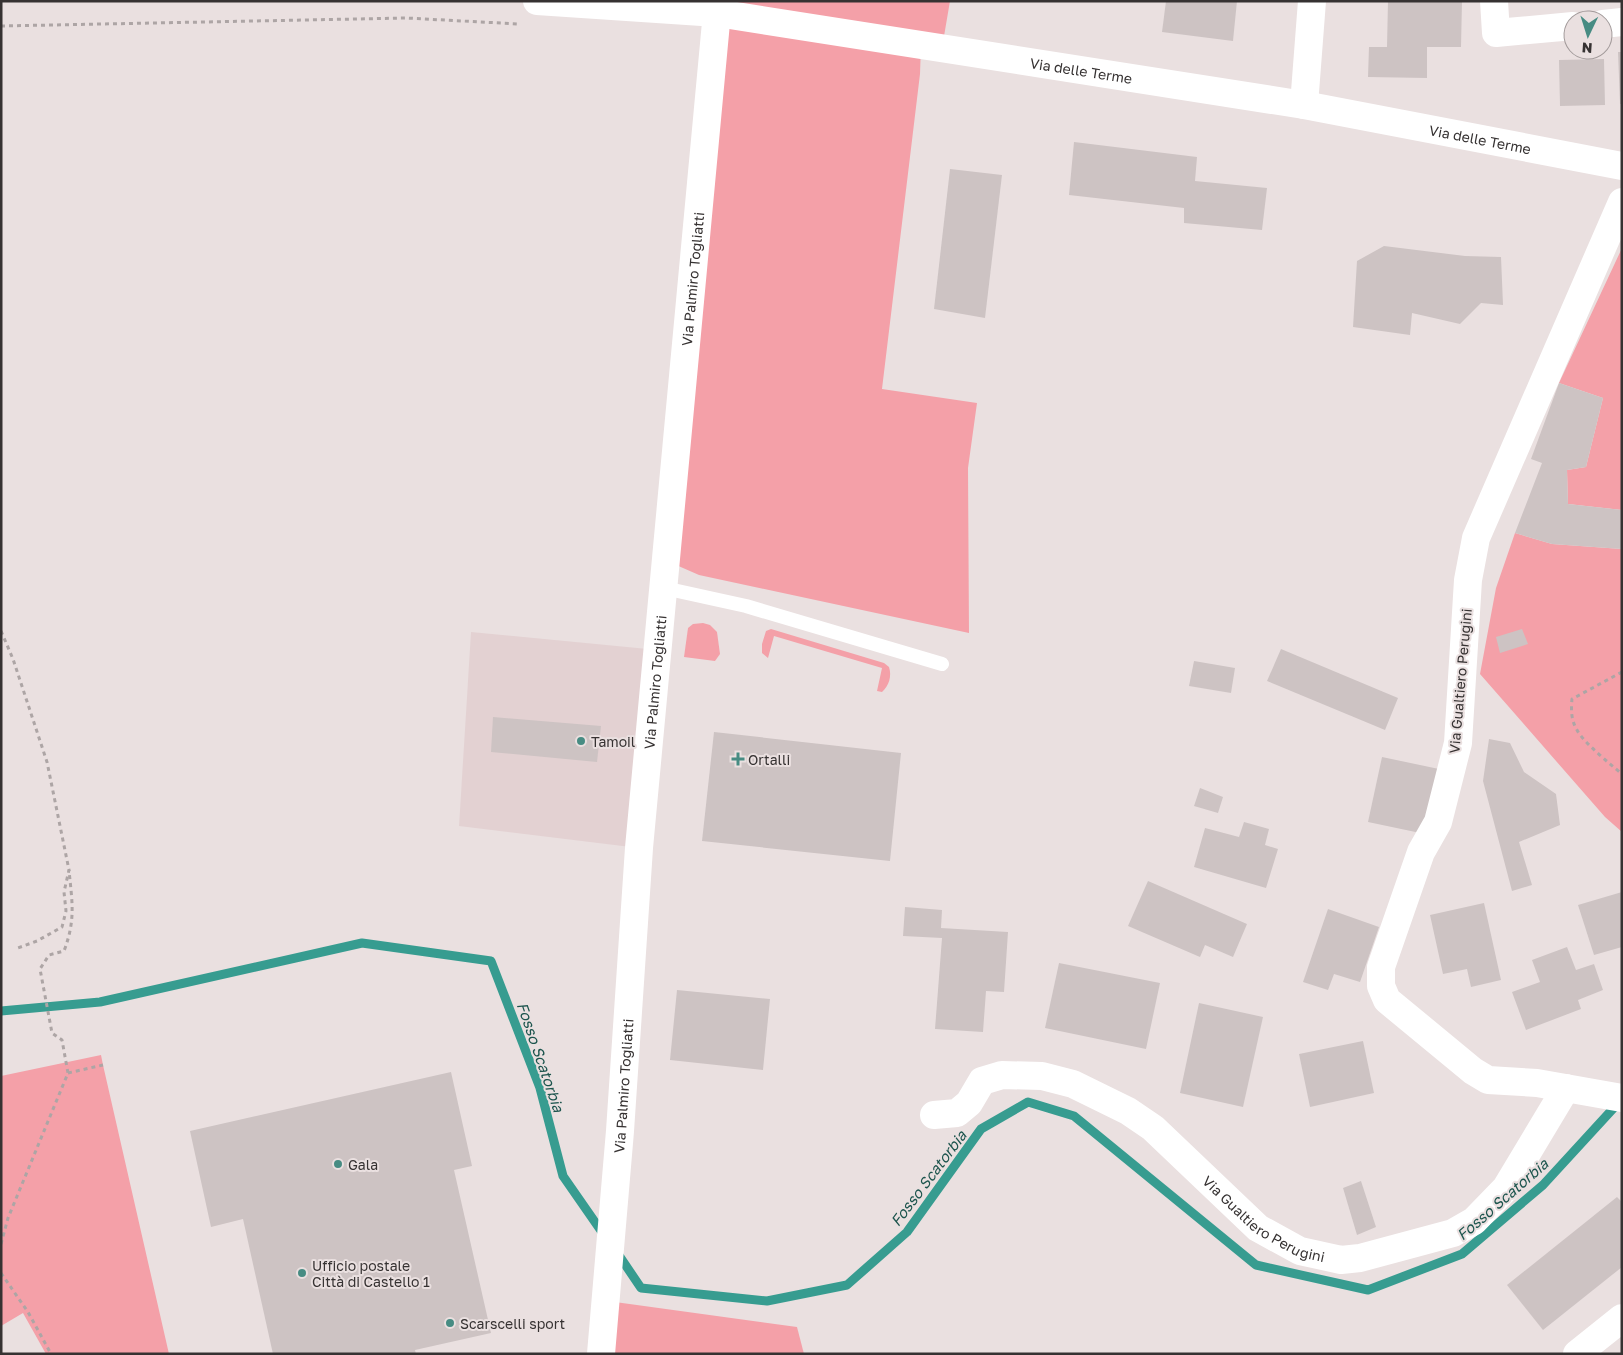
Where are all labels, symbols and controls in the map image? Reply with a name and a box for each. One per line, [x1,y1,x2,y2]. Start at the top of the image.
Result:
north arrow [1563,10,1613,60]
text: N [1581,40,1593,57]
street label: Via delle Terme [1029,54,1134,86]
street label: Via delle Terme [1428,121,1533,157]
street label: Via Palmiro Togliatti [677,211,707,347]
street label: Via Gualtiero Perugini [1445,608,1475,754]
street label: Via Palmiro Togliatti [640,614,669,750]
place label: Tamoil [591,733,635,750]
marker: Tamoil [575,735,587,747]
place label: Ortalli [748,751,790,768]
marker: Ortalli [732,753,744,765]
water label: Fosso Scatorbia [514,1000,568,1115]
street label: Via Palmiro Togliatti [610,1018,636,1154]
water label: Fosso Scatorbia [886,1126,970,1229]
water label: Fosso Scatorbia [1453,1154,1552,1244]
place label: Gala [348,1156,378,1173]
marker: Gala [332,1158,344,1170]
street label: Via Gualtiero Perugini [1200,1172,1327,1265]
place label: Ufficio postale Città di Castello 1 [312,1257,430,1290]
marker: Ufficio postale Città di Castello 1 [296,1267,308,1279]
place label: Scarscelli sport [460,1315,565,1332]
marker: Scarscelli sport [444,1317,456,1329]

